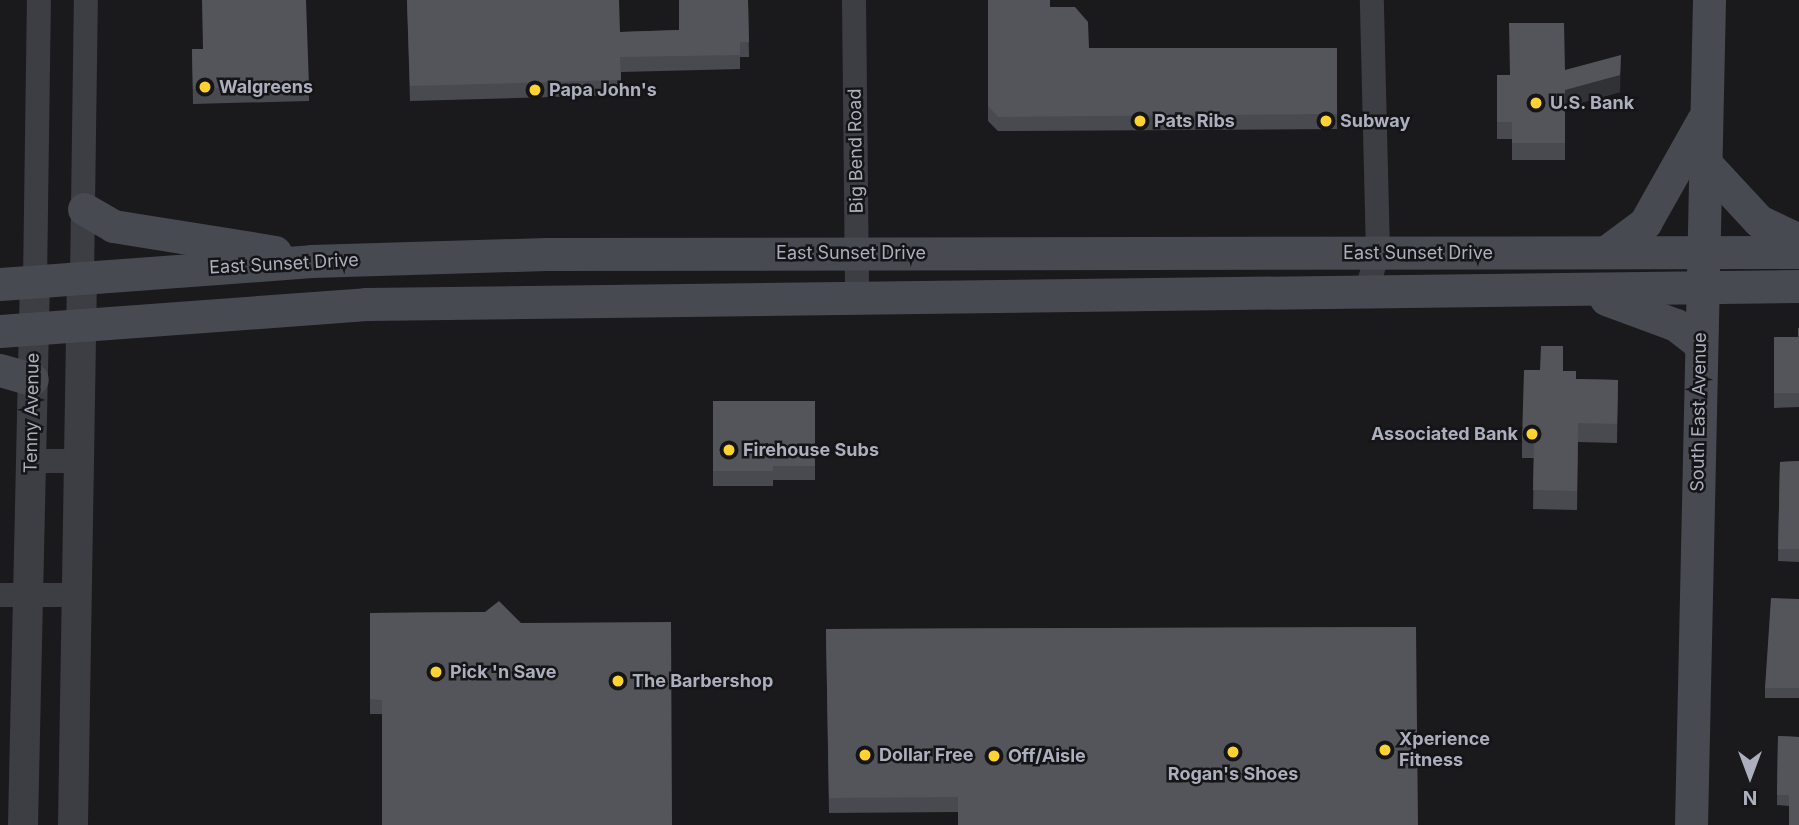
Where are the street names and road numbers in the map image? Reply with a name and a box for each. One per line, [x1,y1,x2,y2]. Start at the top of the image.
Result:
street label: Big Bend Road [844,88,868,214]
street label: East Sunset Drive [776,242,926,264]
street label: East Sunset Drive [1343,242,1493,264]
street label: East Sunset Drive [209,249,359,279]
street label: South East Avenue [1687,332,1711,492]
street label: Tenny Avenue [20,353,44,473]

